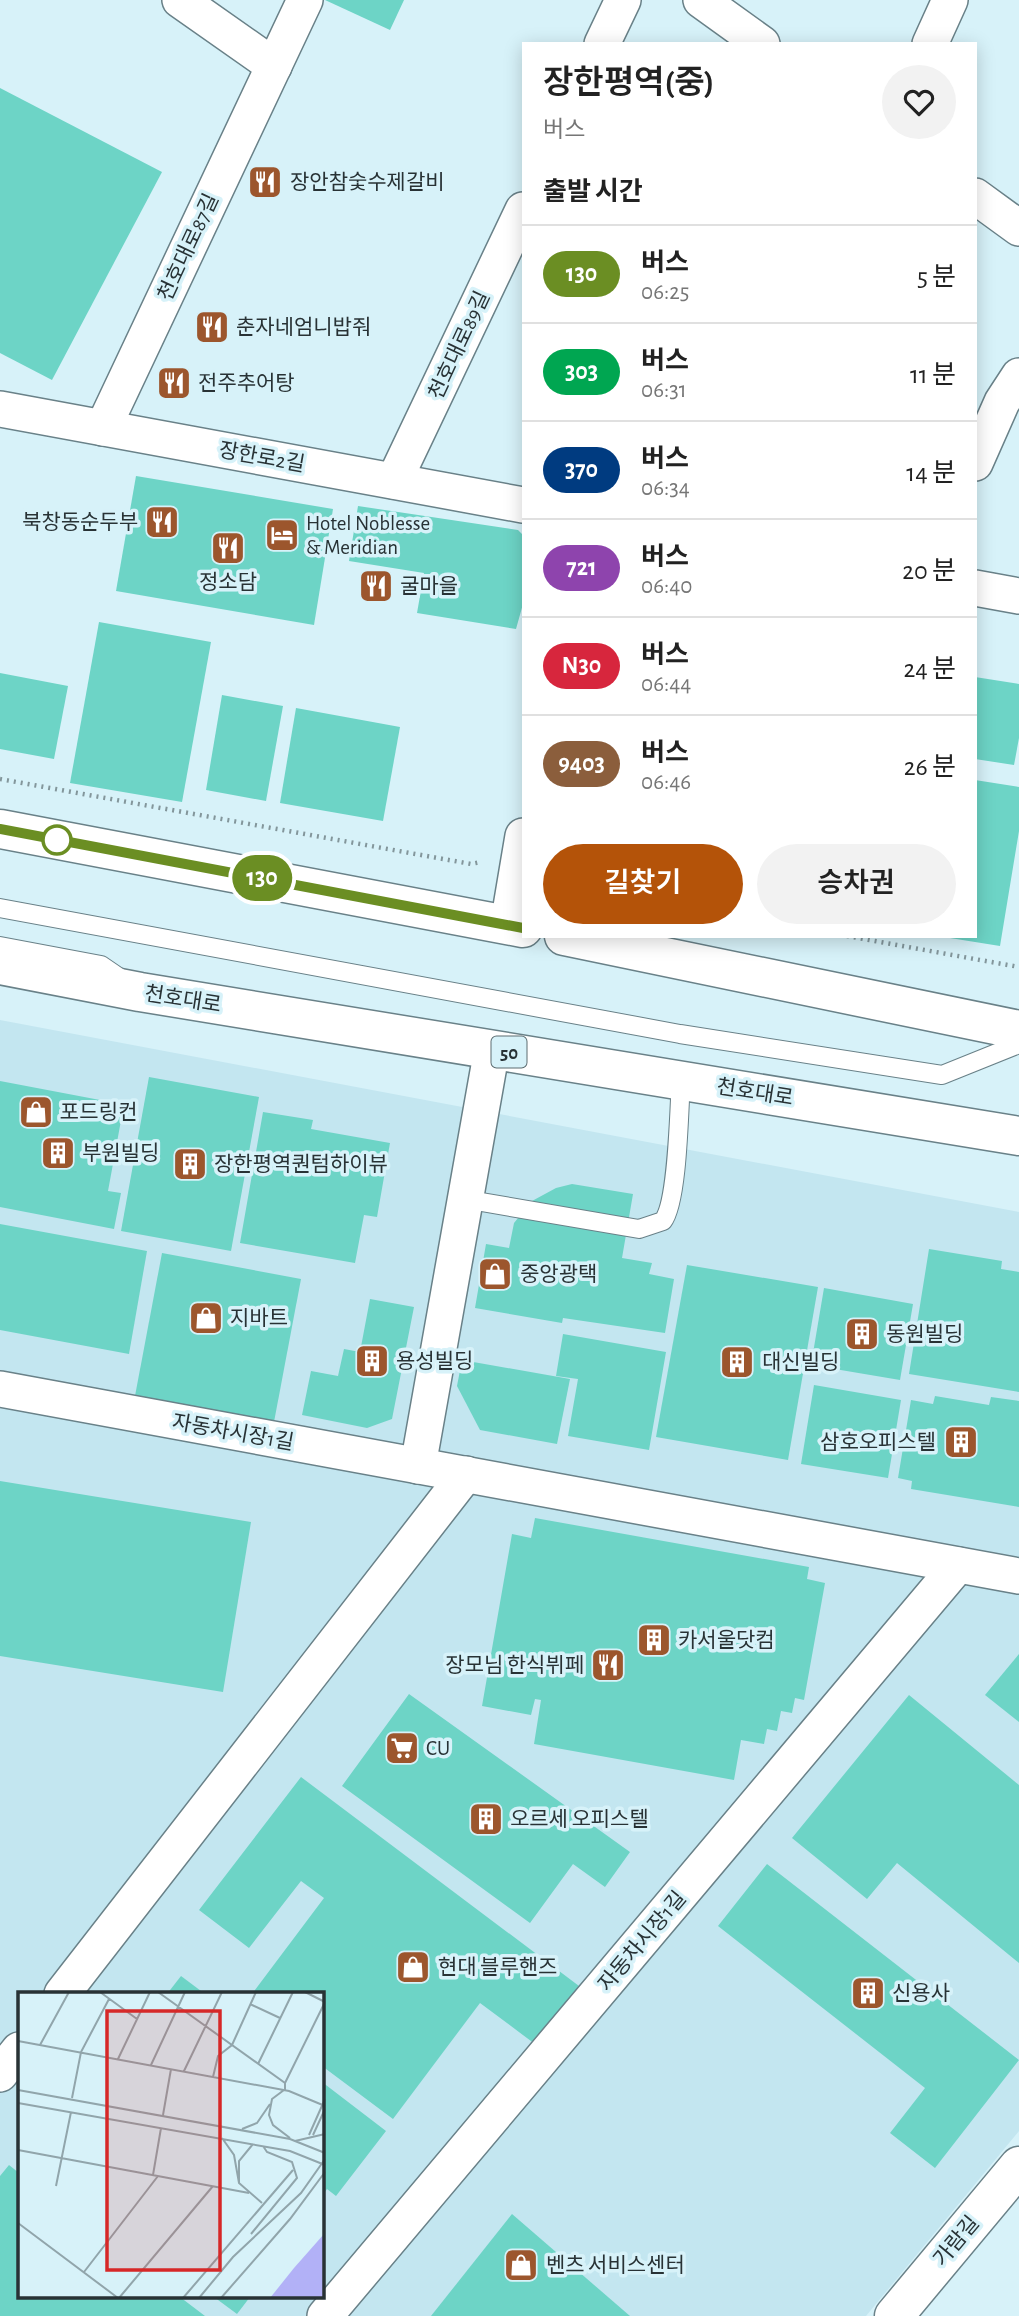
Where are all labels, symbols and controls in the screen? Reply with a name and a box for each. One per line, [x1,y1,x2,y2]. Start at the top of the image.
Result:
button: heart [882,65,956,139]
text: 장한평역(중) [543,67,714,100]
text: 버스 [543,119,585,142]
restaurant icon: 장안참숯수제갈비 [246,163,284,201]
place label: 장안참숯수제갈비 [290,171,445,193]
text: 출발 시간 [543,179,643,205]
street label: 천호대로87길 [154,190,222,304]
text: 버스 [641,250,689,276]
text: 130 [566,262,597,286]
text: 5 분 [917,264,956,290]
text: 06:25 [641,281,689,304]
street label: 천호대로89길 [424,288,494,402]
restaurant icon: 춘자네엄니밥줘 [193,308,231,346]
place label: 춘자네엄니밥줘 [236,316,371,338]
text: 버스 [641,348,689,374]
text: 303 [565,360,598,384]
text: 11 분 [910,362,956,388]
restaurant icon: 전주추어탕 [155,364,193,402]
place label: 전주추어탕 [198,372,295,394]
text: 06:31 [641,379,687,402]
street label: 장한로2길 [217,439,307,475]
text: 버스 [641,446,689,472]
text: 370 [565,458,598,482]
text: 14 분 [906,460,956,486]
text: 06:34 [641,477,690,500]
restaurant icon: 북창동순두부 [143,503,181,541]
place label: 북창동순두부 [22,511,138,533]
place label: Hotel Noblesse & Meridian [306,513,430,558]
hotel icon: Hotel Noblesse & Meridian [263,516,301,554]
restaurant icon: 정소담 [209,529,247,567]
text: 버스 [641,544,689,570]
text: 721 [566,556,597,580]
text: 20 분 [902,558,956,584]
restaurant icon: 굴마을 [357,567,395,605]
place label: 정소담 [199,571,257,593]
place label: 굴마을 [400,575,458,597]
text: 06:40 [641,575,692,598]
text: 버스 [641,642,689,668]
text: N30 [562,654,601,678]
text: 24 분 [903,656,956,682]
text: 06:44 [641,673,691,696]
text: 버스 [641,740,689,766]
text: 9403 [558,752,605,776]
text: 26 분 [904,754,956,780]
text: 06:46 [641,771,691,794]
unlabelled marker [42,825,72,855]
button: 길찾기 [543,844,743,924]
button: 승차권 [757,844,956,924]
line badge: 130 [222,855,302,901]
text: 130 [246,866,278,890]
street label: 천호대로 [143,982,223,1016]
road number: 50 [491,1036,526,1068]
street label: 천호대로 [715,1075,795,1109]
shop icon: 포드링컨 [17,1093,55,1131]
place label: 포드링컨 [60,1101,137,1123]
building icon: 부원빌딩 [39,1134,77,1172]
place label: 부원빌딩 [82,1142,159,1164]
building icon: 장한평역퀀텀하이뷰 [171,1145,209,1183]
place label: 장한평역퀀텀하이뷰 [214,1153,388,1175]
shop icon: 중앙광택 [476,1255,514,1293]
place label: 중앙광택 [520,1263,597,1285]
shop icon: 지바트 [187,1299,225,1337]
place label: 지바트 [230,1307,288,1329]
building icon: 동원빌딩 [843,1315,881,1353]
place label: 동원빌딩 [886,1323,963,1345]
building icon: 용성빌딩 [353,1342,391,1380]
building icon: 대신빌딩 [718,1343,756,1381]
place label: 용성빌딩 [396,1350,473,1372]
place label: 대신빌딩 [762,1351,839,1373]
street label: 자동차시장1길 [170,1410,296,1454]
building icon: 삼호오피스텔 [942,1423,980,1461]
place label: 삼호오피스텔 [820,1431,936,1453]
building icon: 카서울닷컴 [635,1621,673,1659]
place label: 카서울닷컴 [678,1629,775,1651]
restaurant icon: 장모님 한식뷔페 [589,1646,627,1684]
place label: 장모님 한식뷔페 [445,1654,584,1676]
supermarket icon: CU [383,1729,421,1767]
place label: CU [426,1738,450,1759]
building icon: 오르세 오피스텔 [467,1800,505,1838]
place label: 오르세 오피스텔 [510,1808,649,1830]
street label: 자동차시장1길 [594,1887,690,1995]
shop icon: 현대 블루핸즈 [394,1948,432,1986]
place label: 현대 블루핸즈 [438,1956,557,1978]
building icon: 신용사 [849,1974,887,2012]
place label: 신용사 [892,1982,950,2004]
inset map [18,1992,324,2298]
street label: 가람길 [929,2212,983,2270]
shop icon: 벤츠 서비스센터 [502,2246,540,2284]
place label: 벤츠 서비스센터 [546,2254,685,2276]

